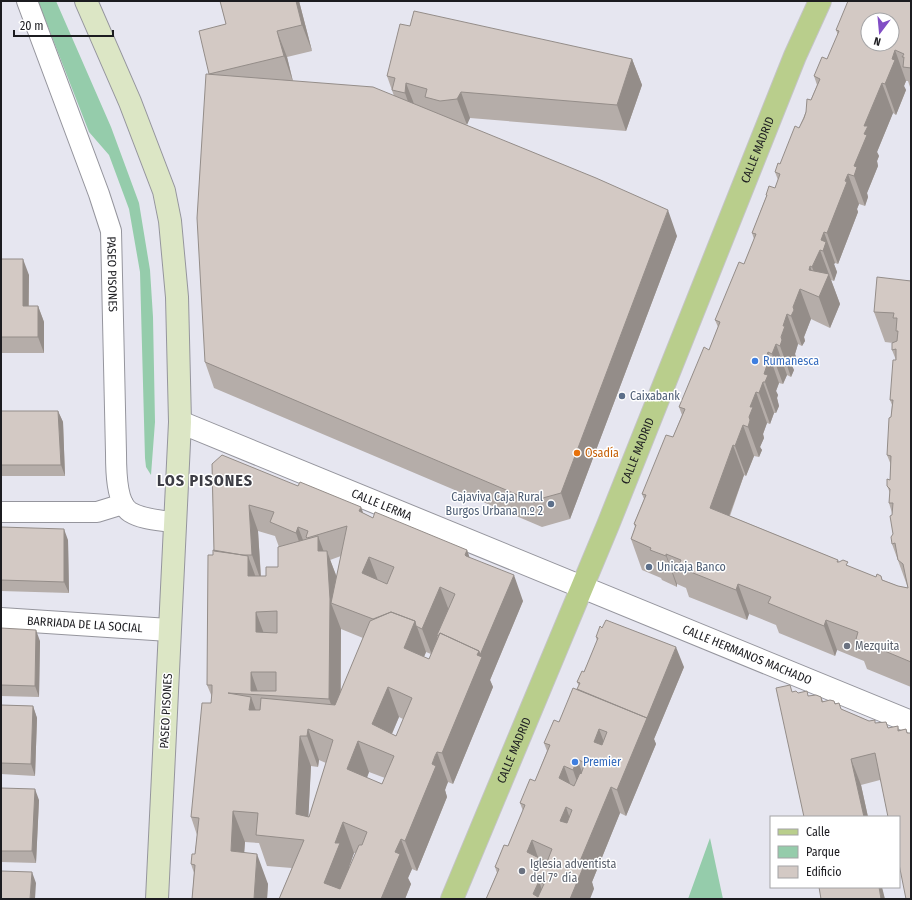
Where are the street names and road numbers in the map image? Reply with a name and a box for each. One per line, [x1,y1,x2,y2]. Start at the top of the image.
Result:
street label: CALLE MADRID [738,115,777,185]
street label: PASEO PISONES [104,236,120,312]
street label: CALLE MADRID [618,416,657,486]
street label: CALLE LERMA [349,486,415,524]
street label: BARRIADA DE LA SOCIAL [27,614,144,635]
street label: CALLE HERMANOS MACHADO [680,622,814,688]
street label: PASEO PISONES [157,673,175,749]
street label: CALLE MADRID [494,715,534,785]

